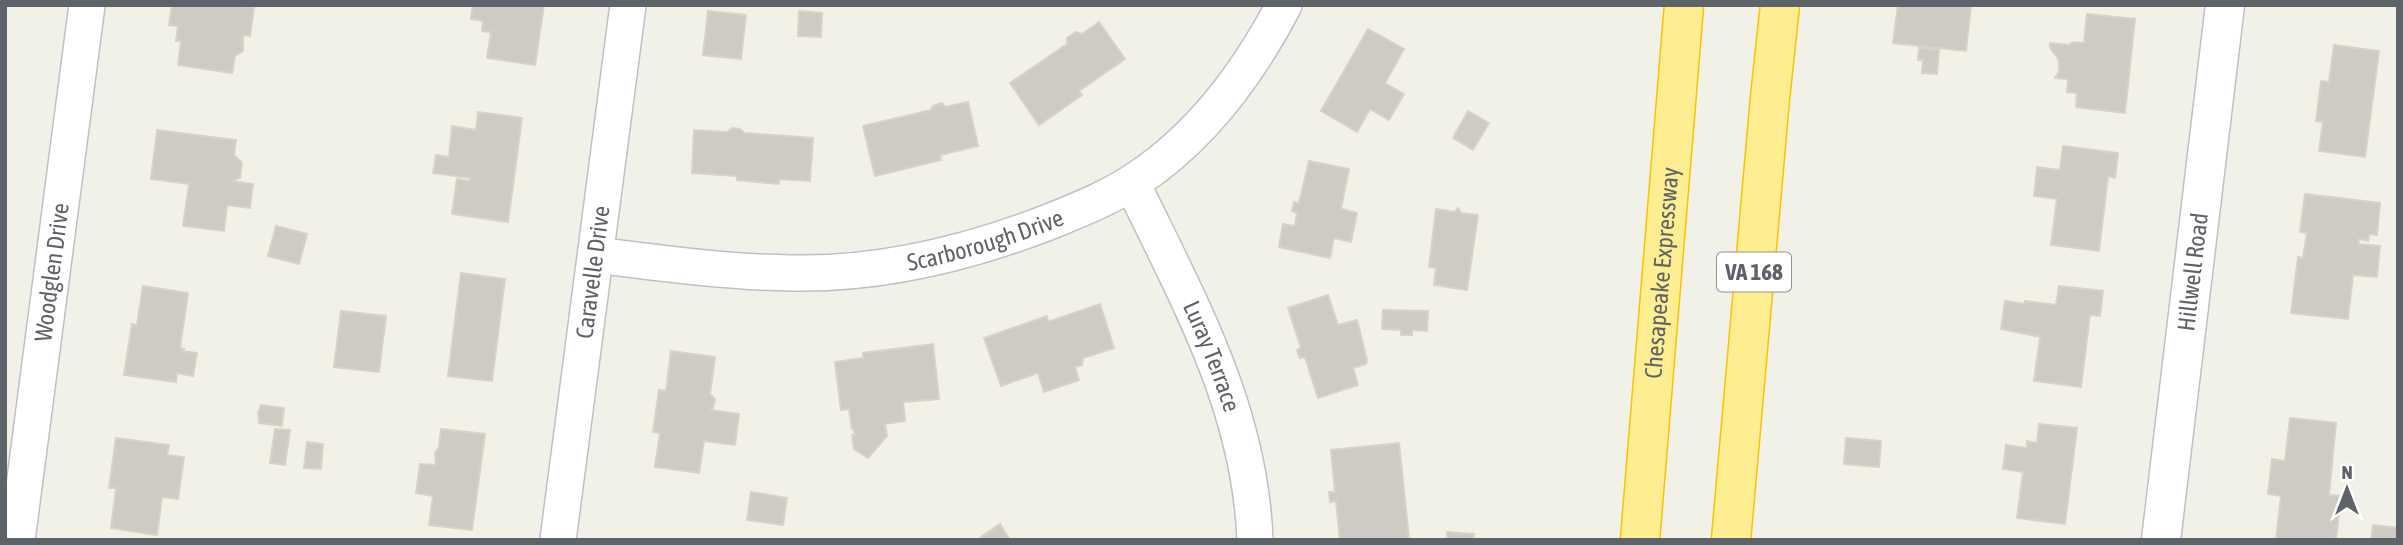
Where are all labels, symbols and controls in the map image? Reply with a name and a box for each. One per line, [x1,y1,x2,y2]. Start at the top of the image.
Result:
street label: Chesapeake Expressway [1639,166,1684,380]
street label: Woodglen Drive [29,201,74,343]
street label: Caravelle Drive [570,204,615,340]
street label: Scarborough Drive [905,204,1067,276]
street label: Hillwell Road [2172,211,2213,332]
road number: VA 168 [1717,252,1791,292]
street label: Luray Terrace [1178,297,1246,415]
north arrow [2312,454,2382,524]
text: N [2341,461,2353,483]

